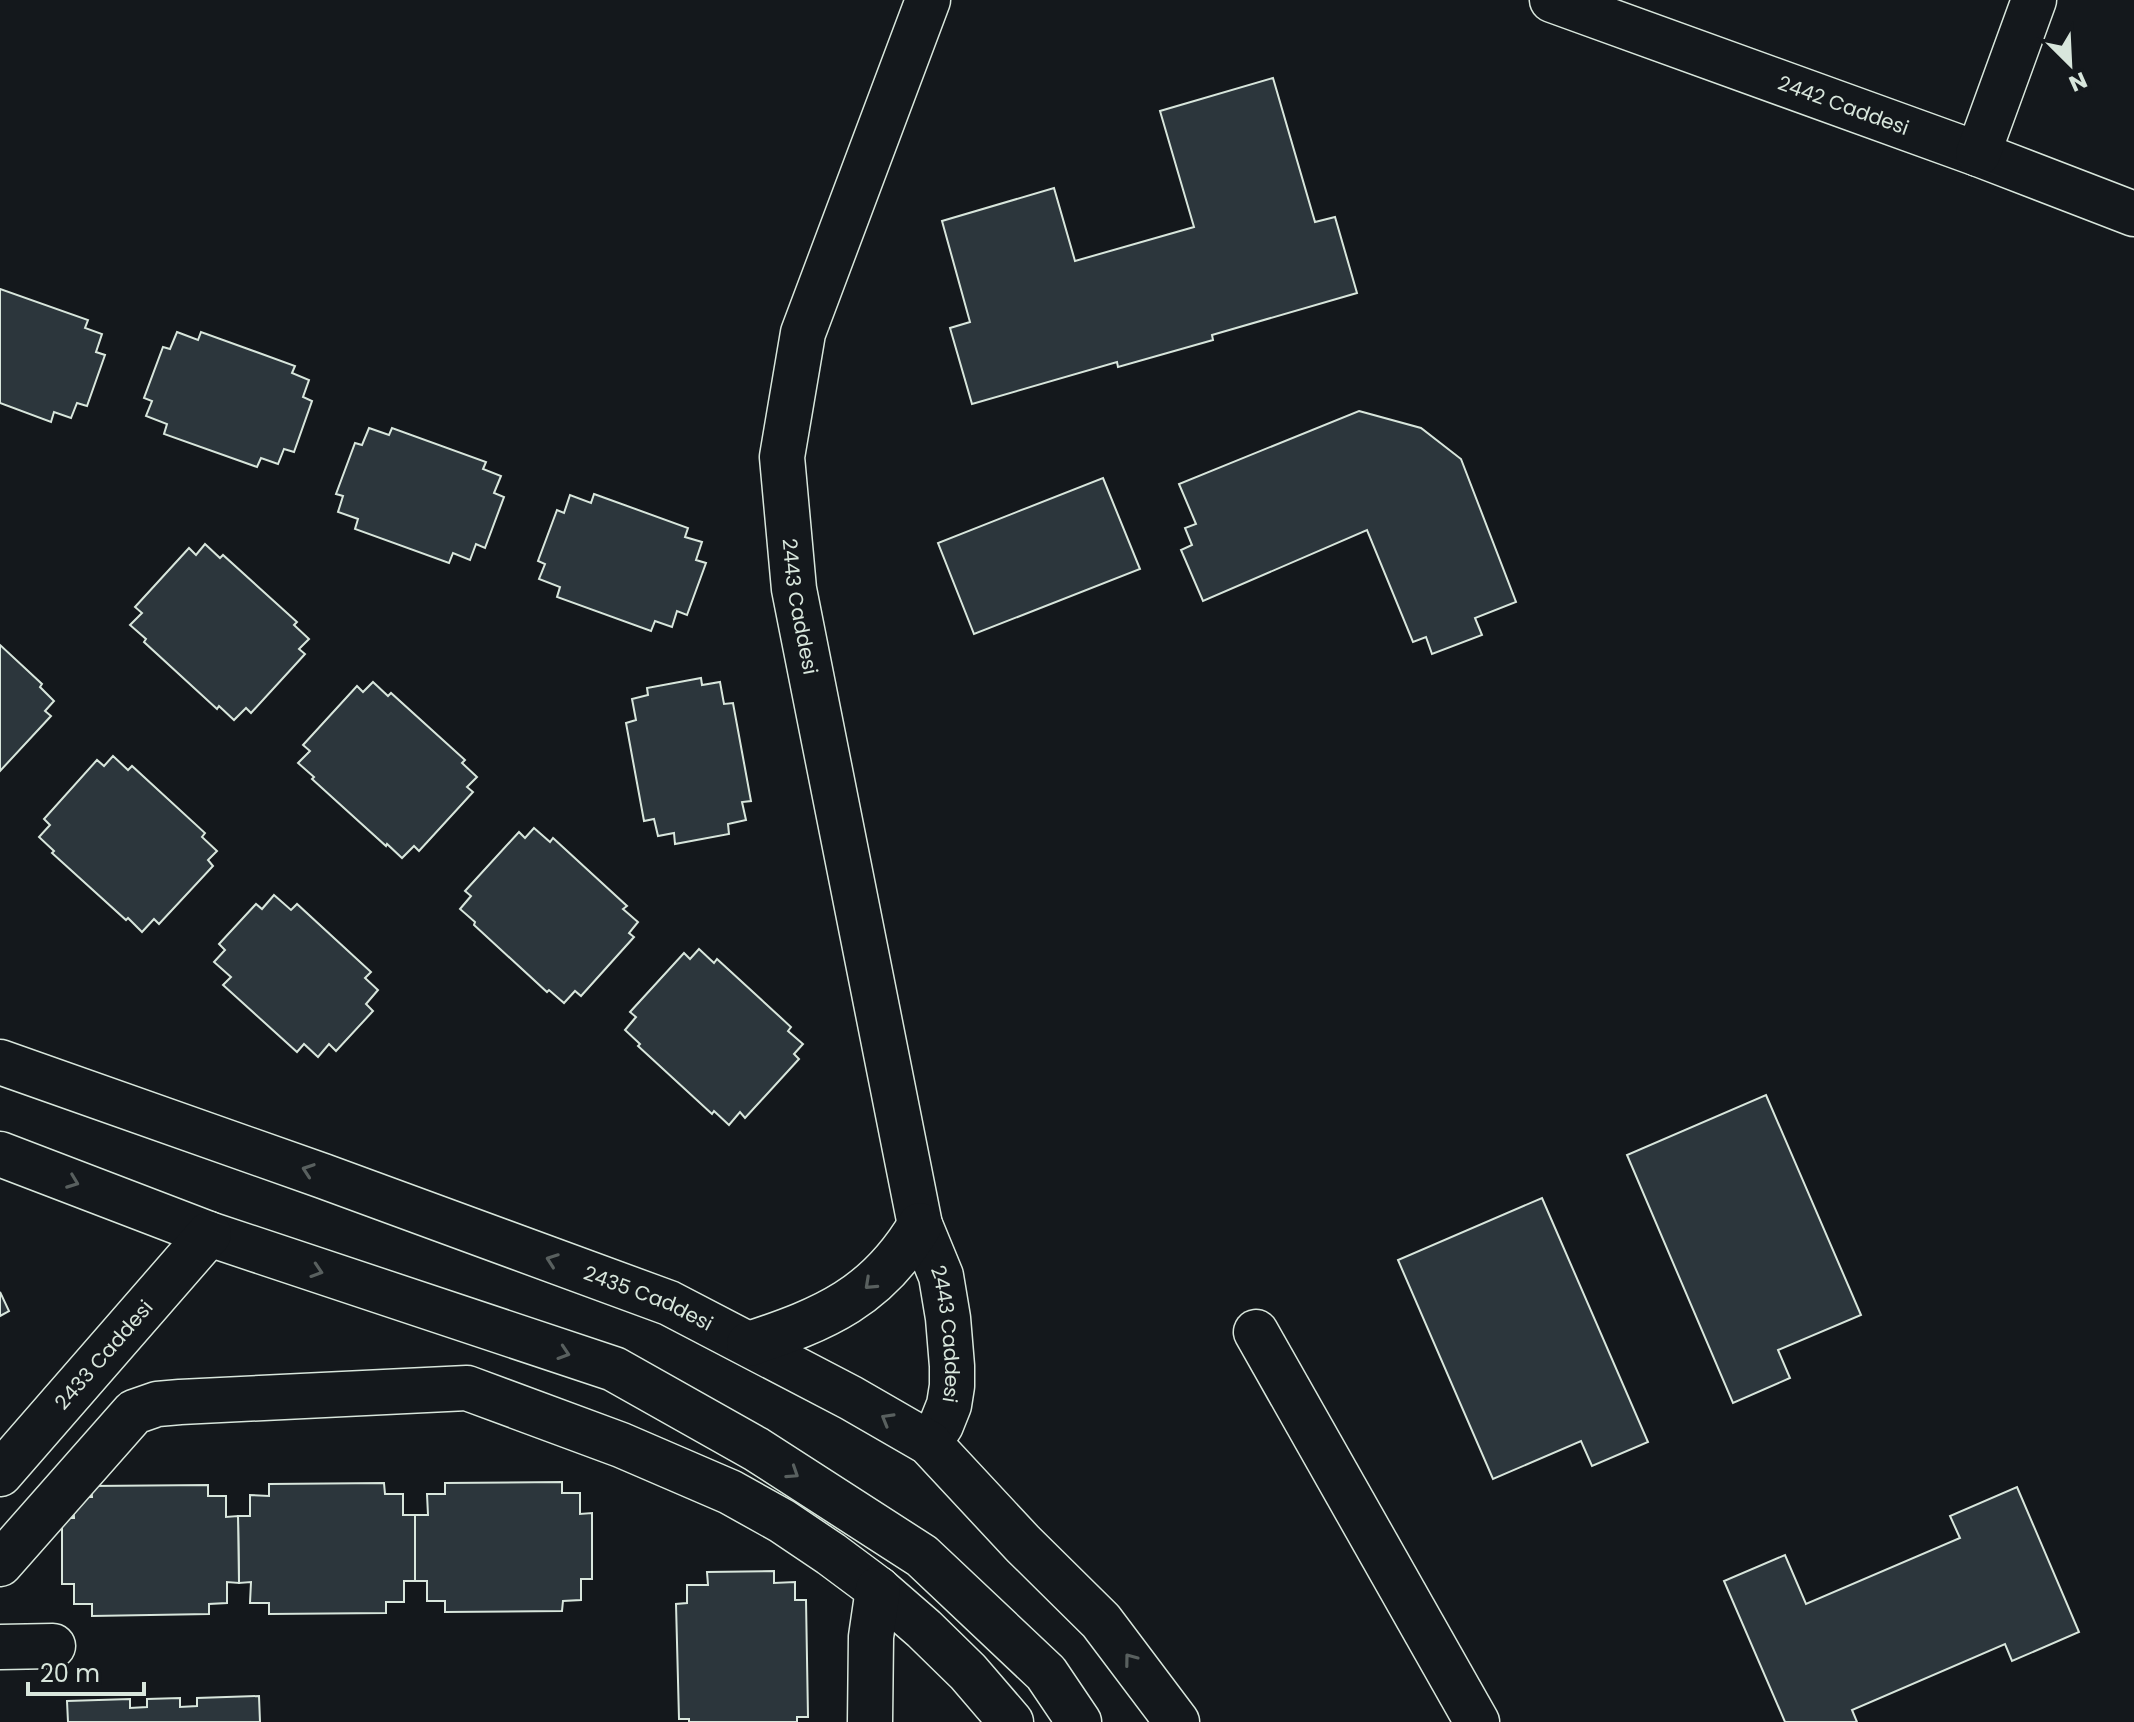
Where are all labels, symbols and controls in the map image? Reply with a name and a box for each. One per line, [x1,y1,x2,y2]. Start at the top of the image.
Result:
north arrow [2030,24,2110,104]
text: N [2064,64,2092,99]
street label: 2442 Caddesi [1774,69,1913,142]
street label: 2443 Caddesi [775,537,825,677]
one-way arrow [302,1164,316,1180]
one-way arrow [65,1172,79,1189]
one-way arrow [546,1253,560,1270]
street label: 2435 Caddesi [580,1259,718,1337]
one-way arrow [309,1261,323,1277]
street label: 2443 Caddesi [924,1261,966,1405]
one-way arrow [865,1275,879,1290]
street label: 2433 Caddesi [48,1294,159,1416]
one-way arrow [556,1343,570,1359]
one-way arrow [881,1413,896,1429]
one-way arrow [784,1463,799,1478]
scale bar [28,1646,144,1696]
one-way arrow [1126,1654,1140,1668]
text: 20 m [40,1657,100,1690]

